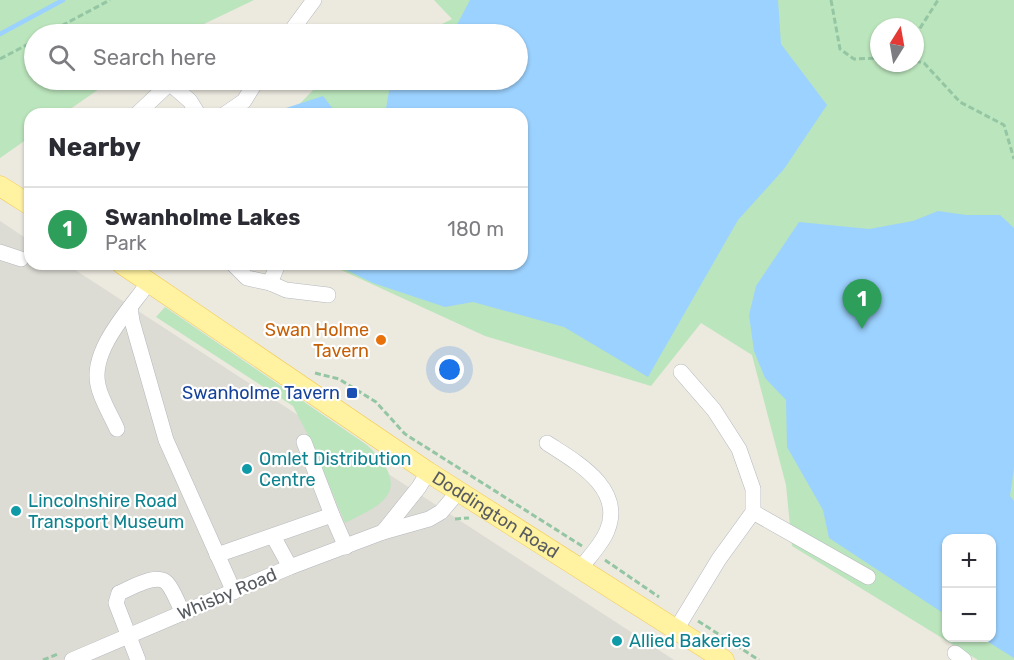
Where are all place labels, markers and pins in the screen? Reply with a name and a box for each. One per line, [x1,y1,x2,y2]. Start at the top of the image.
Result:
pin: 1 [842,280,882,329]
place label: Swan Holme Tavern [265,319,369,362]
marker: Swan Holme Tavern [374,333,388,347]
place label: Swanholme Tavern [182,382,340,404]
marker: Swanholme Tavern [345,386,359,400]
place label: Omlet Distribution Centre [259,448,411,491]
marker: Omlet Distribution Centre [240,462,254,476]
place label: Lincolnshire Road Transport Museum [28,490,184,533]
marker: Lincolnshire Road Transport Museum [9,504,23,518]
place label: Allied Bakeries [629,630,751,652]
marker: Allied Bakeries [610,634,624,648]

